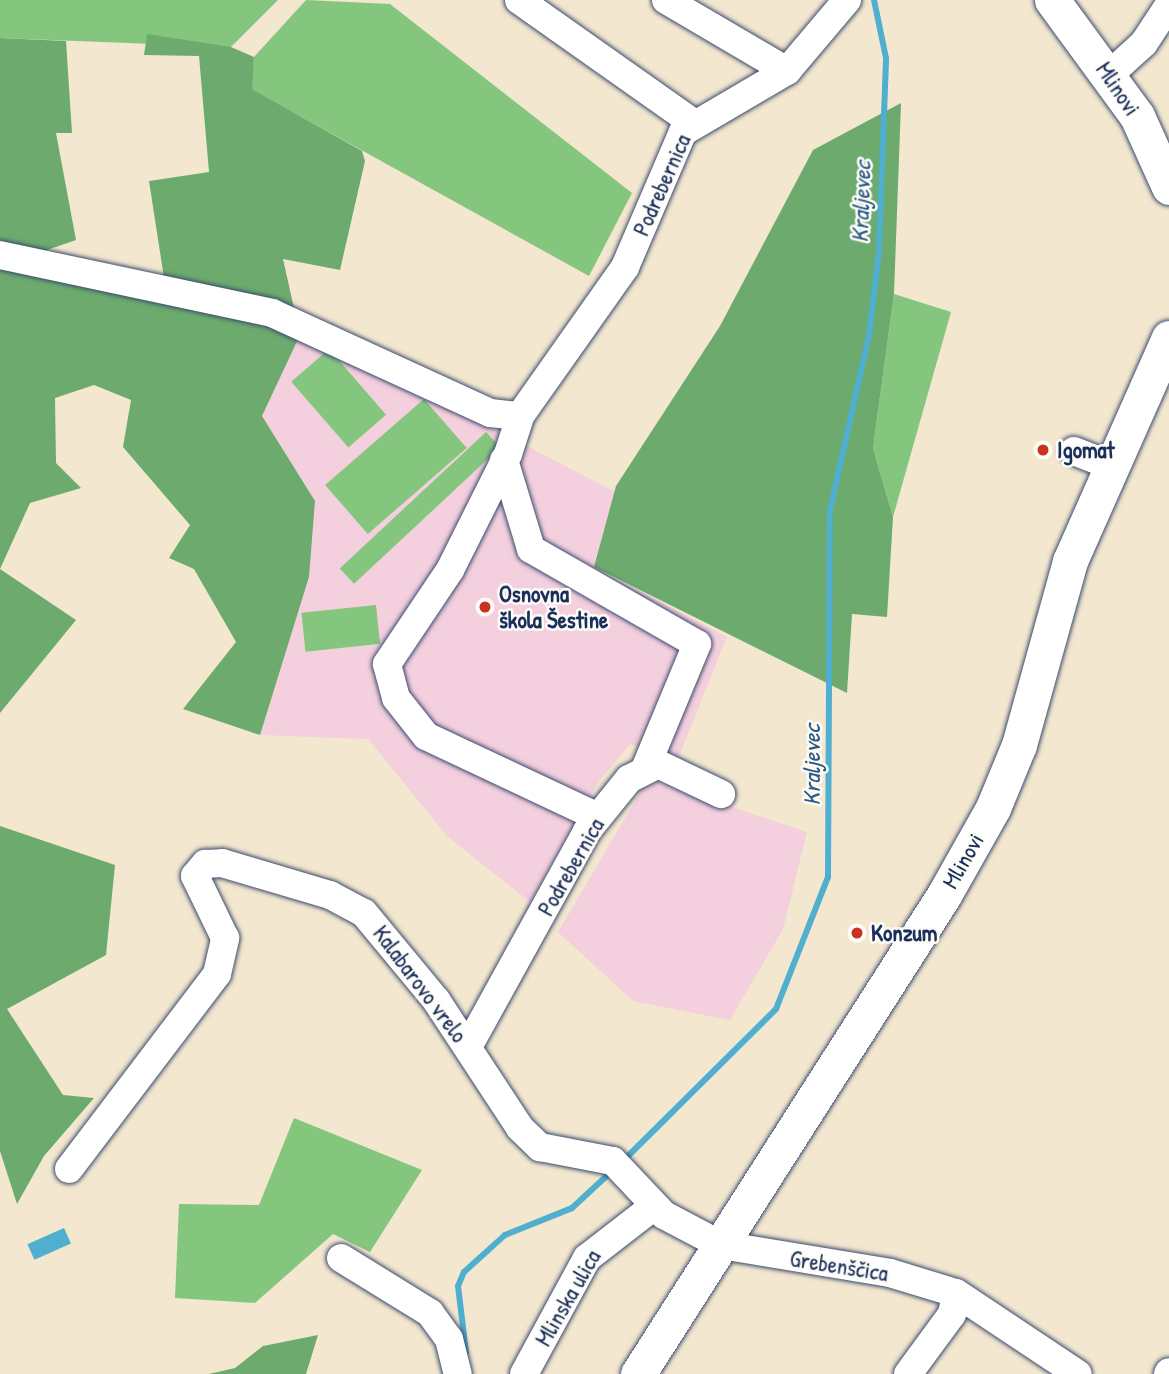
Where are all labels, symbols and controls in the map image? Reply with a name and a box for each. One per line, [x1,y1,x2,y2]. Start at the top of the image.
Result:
street label: Mlinovi [1090,57,1146,121]
street label: Podrebernica [627,130,697,240]
water label: Kraljevec [845,161,877,243]
place label: Igomat [1057,436,1114,464]
marker: Igomat [1035,442,1051,458]
place label: Osnovna škola Šestine [499,580,608,634]
marker: Osnovna škola Šestine [477,599,493,615]
water label: Kraljevec [798,724,826,806]
street label: Podrebernica [532,813,610,921]
street label: Mlinovi [936,829,990,893]
place label: Konzum [871,919,937,947]
street label: Kalabarovo vrelo [367,920,473,1048]
marker: Konzum [849,925,865,941]
street label: Mlinska ulica [529,1245,607,1351]
street label: Grebenščica [788,1245,890,1287]

